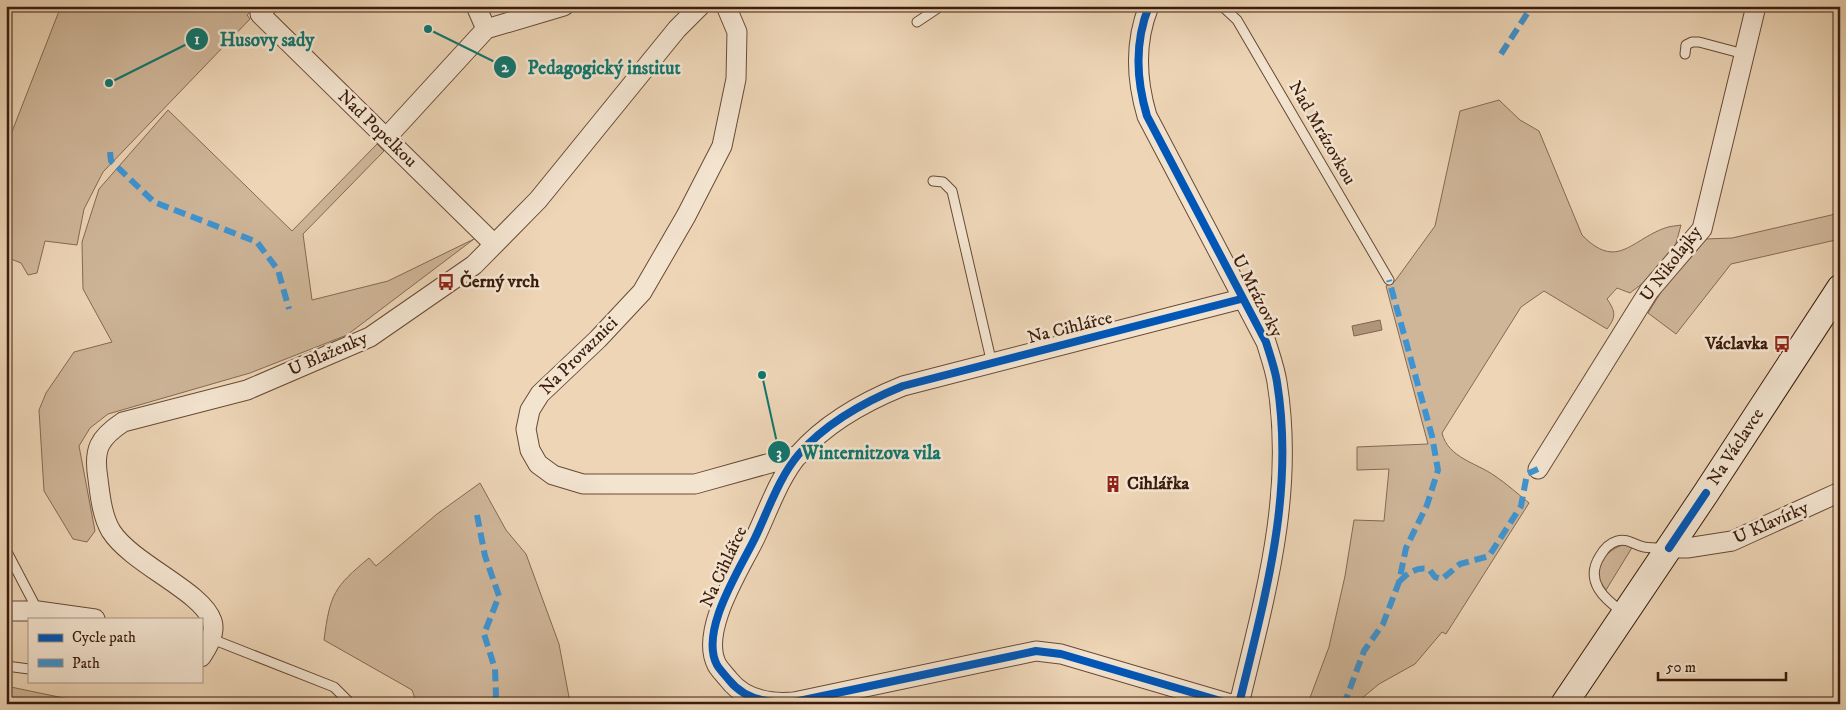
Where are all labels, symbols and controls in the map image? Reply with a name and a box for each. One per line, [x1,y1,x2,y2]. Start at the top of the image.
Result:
callout: Husovy sady [185,22,325,56]
text: Husovy sady [220,29,315,52]
text: 1 [194,30,200,49]
callout: Pedagogický institut [493,50,691,84]
text: Pedagogický institut [528,57,681,80]
text: 2 [501,58,509,77]
street label: Nad Mrázovkou [1283,77,1361,189]
street label: Nad Popelkou [333,86,421,172]
street label: U Nikolajky [1635,221,1707,306]
street label: U Mrázovky [1227,251,1287,342]
place label: Černý vrch [460,270,540,293]
bus stop icon: Černý vrch [436,272,456,292]
street label: Na Cihlářce [1025,307,1115,349]
street label: Na Provaznici [535,312,623,400]
street label: U Blaženky [285,327,371,381]
place label: Václavka [1704,333,1768,355]
bus stop icon: Václavka [1772,334,1792,354]
street label: Na Václavce [1703,404,1769,490]
callout: Winternitzova vila [767,435,951,469]
text: Winternitzova vila [800,442,941,465]
text: 3 [776,444,782,463]
place label: Cihlářka [1127,473,1190,495]
building icon: Cihlářka [1103,474,1123,494]
street label: U Klavírky [1730,496,1812,549]
street label: Na Cihlářce [696,523,752,611]
legend [28,618,202,682]
text: Cycle path [72,628,136,647]
scale bar [1658,650,1786,682]
text: Path [72,654,100,673]
text: 50 m [1666,658,1696,677]

